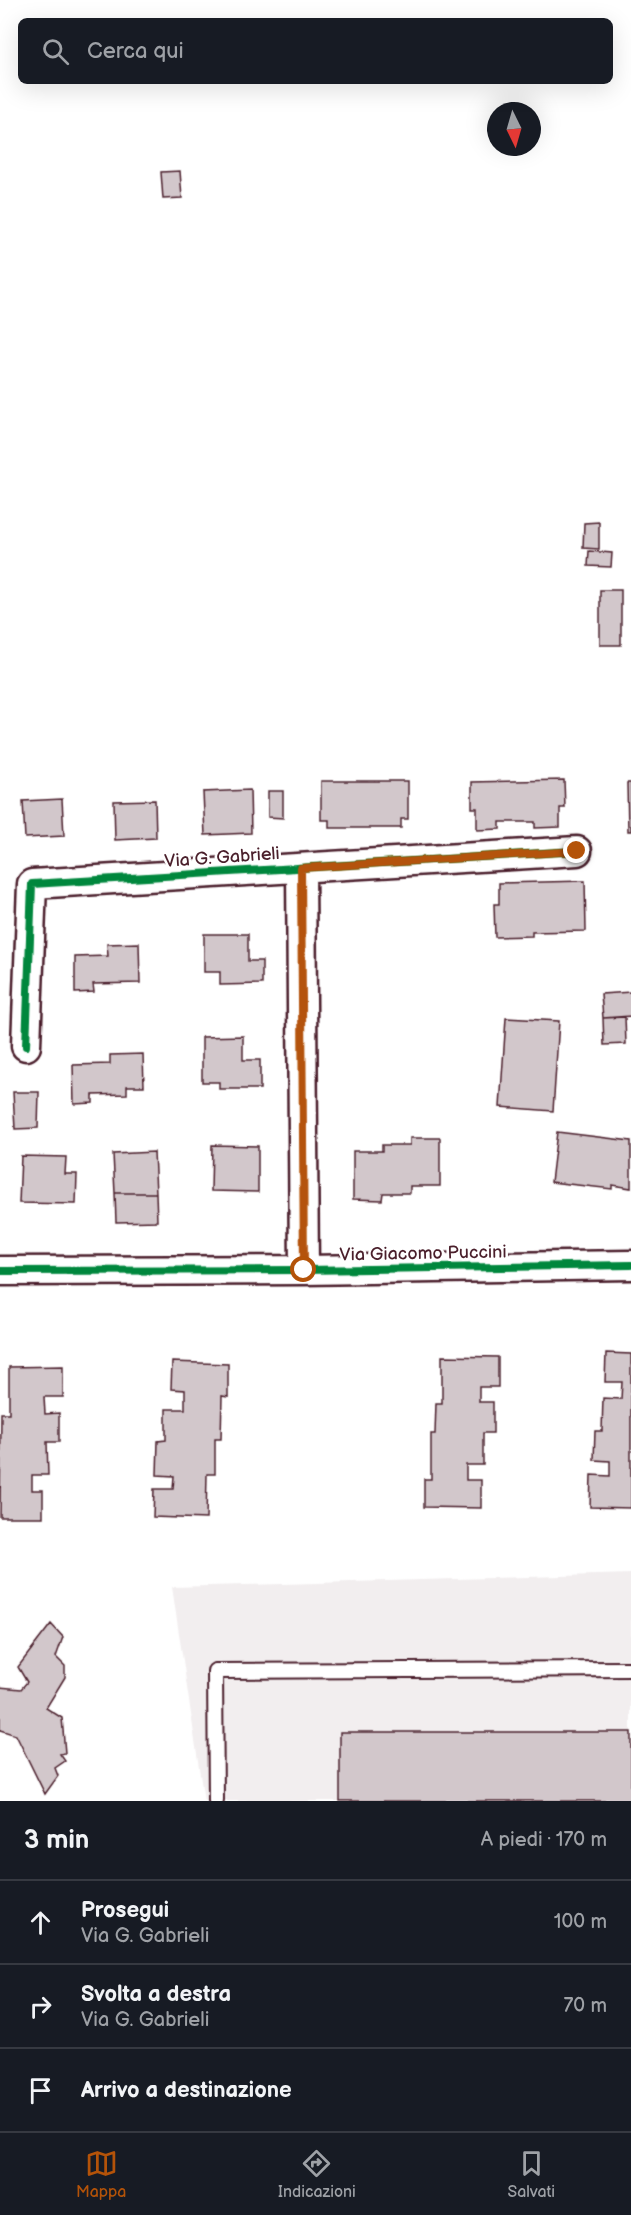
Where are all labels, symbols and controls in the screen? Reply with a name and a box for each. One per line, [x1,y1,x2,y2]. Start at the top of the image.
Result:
search box [18,18,613,84]
icon: search [39,35,72,68]
text: Cerca qui [87,38,184,65]
north arrow [487,102,541,156]
route end [563,837,589,863]
street label: Via G. Gabrieli [164,843,280,872]
street label: Via Giacomo Puccini [339,1242,507,1265]
route start [290,1256,316,1282]
text: 3 min [24,1825,89,1856]
text: A piedi · 170 m [481,1828,607,1852]
text: Prosegui [81,1897,169,1924]
icon: ahead [24,1906,57,1939]
text: 100 m [554,1910,607,1934]
text: Via G. Gabrieli [81,1924,209,1948]
text: Svolta a destra [81,1981,231,2008]
icon: right [24,1990,57,2023]
text: 70 m [563,1994,607,2018]
text: Via G. Gabrieli [81,2008,209,2032]
icon: arrive [24,2074,57,2107]
text: Arrivo a destinazione [81,2077,292,2104]
tab: Mappa [76,2147,126,2202]
tab: Indicazioni [278,2147,356,2202]
tab: Salvati [508,2147,555,2202]

